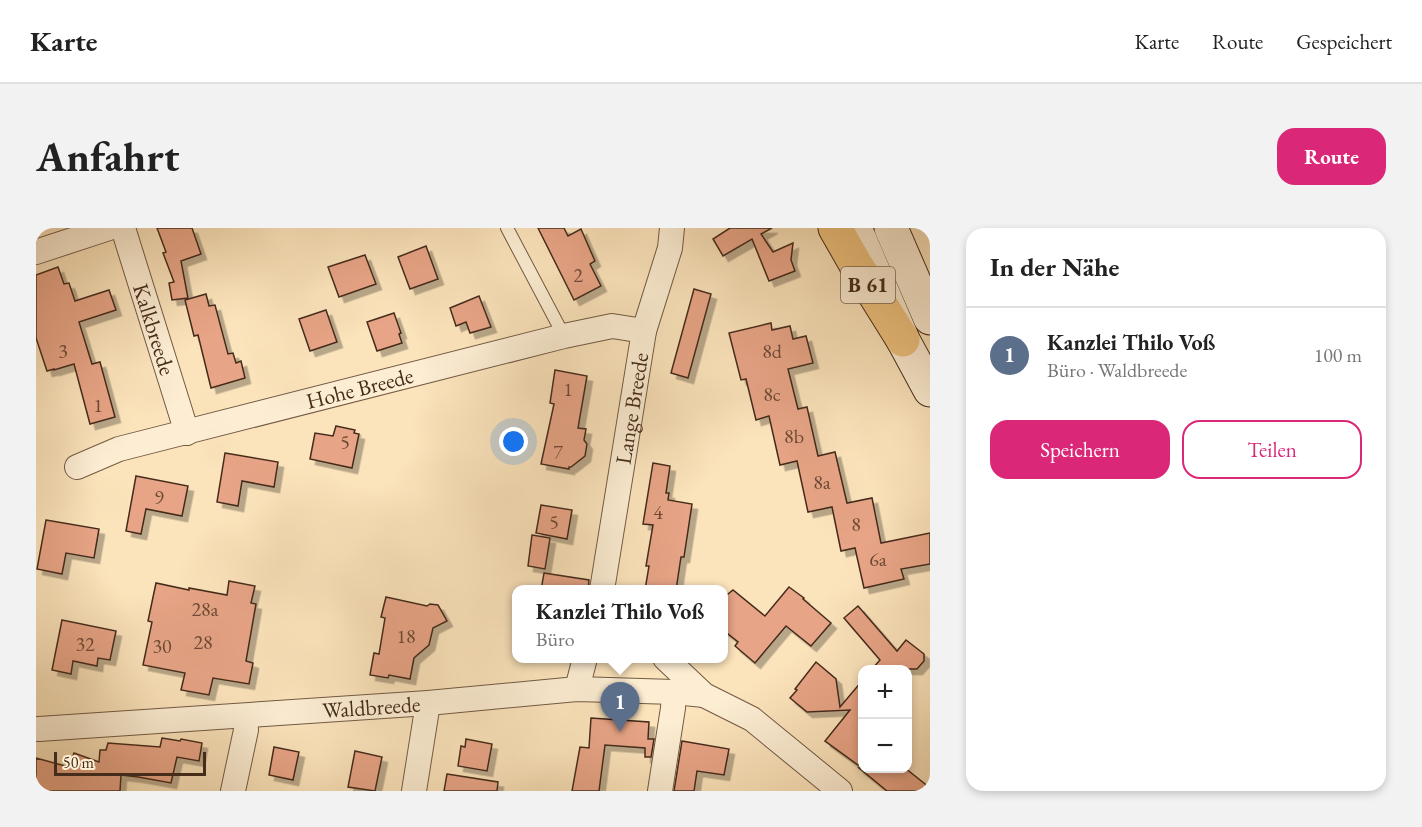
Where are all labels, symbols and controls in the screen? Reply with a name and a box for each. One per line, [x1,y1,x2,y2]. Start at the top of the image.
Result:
text: Karte [30,23,97,59]
text: Karte [1135,28,1179,55]
text: Route [1212,28,1263,55]
text: Gespeichert [1296,28,1392,55]
button: Route [1277,128,1386,185]
text: Anfahrt [36,129,179,184]
text: In der Nähe [990,250,1119,284]
house number: 2 [573,262,583,288]
road number: B 61 [841,267,895,303]
street label: Kalkbreede [126,280,182,379]
text: Kanzlei Thilo Voß [1047,328,1215,357]
house number: 3 [58,338,68,364]
house number: 8d [762,338,783,364]
text: 1 [1004,342,1015,368]
text: 100 m [1314,342,1362,368]
street label: Lange Breede [609,350,655,466]
text: Büro · Waldbreede [1047,357,1187,383]
street label: Hohe Breede [303,361,417,416]
house number: 1 [563,376,573,402]
house number: 8c [763,381,781,407]
house number: 1 [93,392,103,418]
button: Speichern [990,420,1170,479]
button: Teilen [1182,420,1362,479]
house number: 8b [784,423,804,449]
your location [499,427,528,456]
house number: 5 [340,429,350,455]
house number: 7 [553,439,563,465]
house number: 8a [813,469,831,495]
house number: 9 [154,484,164,510]
house number: 4 [653,499,663,525]
house number: 5 [549,509,559,535]
house number: 8 [851,511,861,537]
house number: 6a [869,546,887,572]
popup [512,585,728,663]
house number: 28a [191,596,219,622]
text: Kanzlei Thilo Voß [536,597,704,626]
house number: 18 [396,623,416,649]
text: Büro [536,626,575,652]
house number: 28 [193,629,213,655]
house number: 32 [75,631,95,657]
house number: 30 [152,633,172,659]
map controls [858,665,912,773]
button: + [858,665,912,719]
pin: 1 [600,682,640,732]
street label: Waldbreede [321,690,422,725]
button: − [858,719,912,773]
scale bar [54,749,206,776]
text: 50 m [63,752,94,773]

